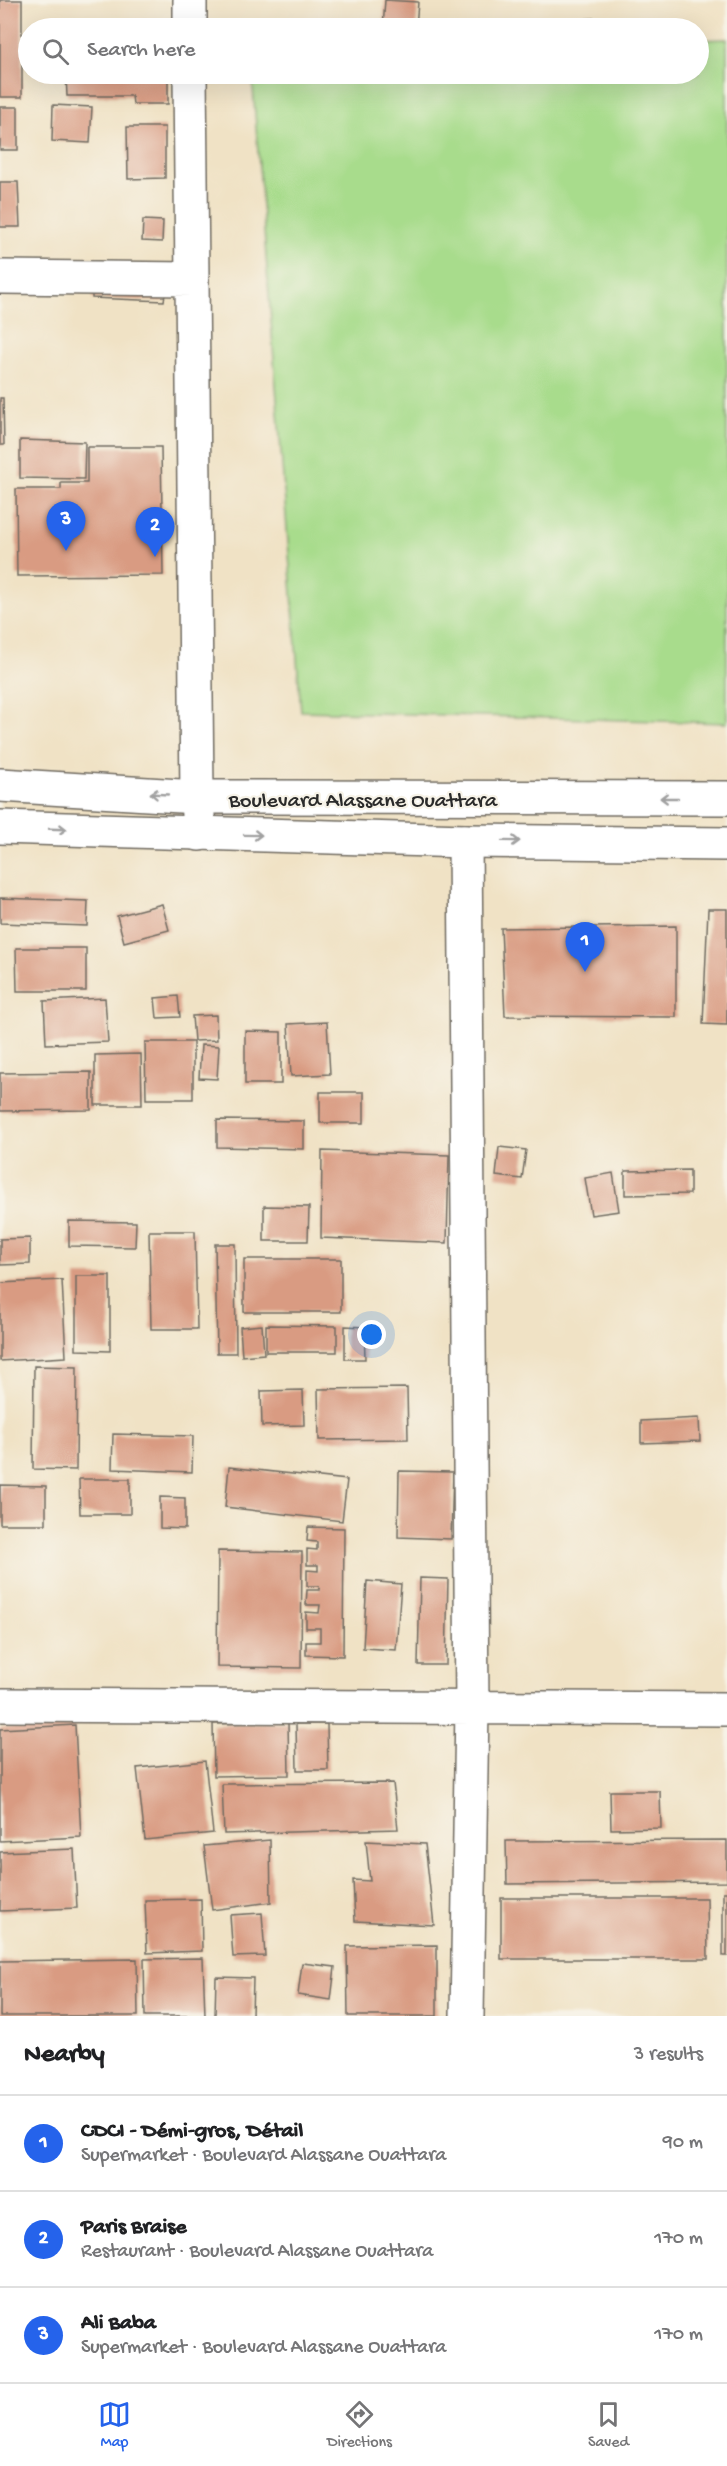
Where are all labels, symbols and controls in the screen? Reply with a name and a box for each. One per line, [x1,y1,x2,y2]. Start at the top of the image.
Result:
search box [18,18,709,84]
icon: search [39,35,72,68]
text: Search here [87,38,195,64]
pin: 3 [46,502,86,551]
pin: 2 [136,508,174,557]
one-way arrow [149,789,169,800]
street label: Boulevard Alassane Ouattara [228,789,498,815]
one-way arrow [659,792,679,804]
one-way arrow [48,823,68,835]
one-way arrow [243,830,263,841]
one-way arrow [501,835,521,847]
pin: 1 [566,922,604,972]
your location [357,1320,386,1349]
text: Nearby [24,2040,105,2071]
text: 3 results [634,2044,703,2067]
text: CDCI - Démi-gros, Détail [81,2119,303,2145]
text: 1 [39,2132,48,2155]
text: 90 m [663,2132,703,2155]
text: Supermarket · Boulevard Alassane Ouattara [81,2145,446,2168]
text: Paris Braise [81,2215,187,2241]
text: 2 [39,2228,48,2251]
text: 170 m [654,2228,703,2251]
text: Restaurant · Boulevard Alassane Ouattara [81,2241,433,2264]
text: Ali Baba [81,2311,156,2337]
text: 3 [38,2324,49,2347]
text: 170 m [654,2324,703,2347]
text: Supermarket · Boulevard Alassane Ouattara [81,2337,446,2360]
tab: Map [98,2398,131,2453]
tab: Directions [327,2398,392,2453]
tab: Saved [588,2398,629,2453]

